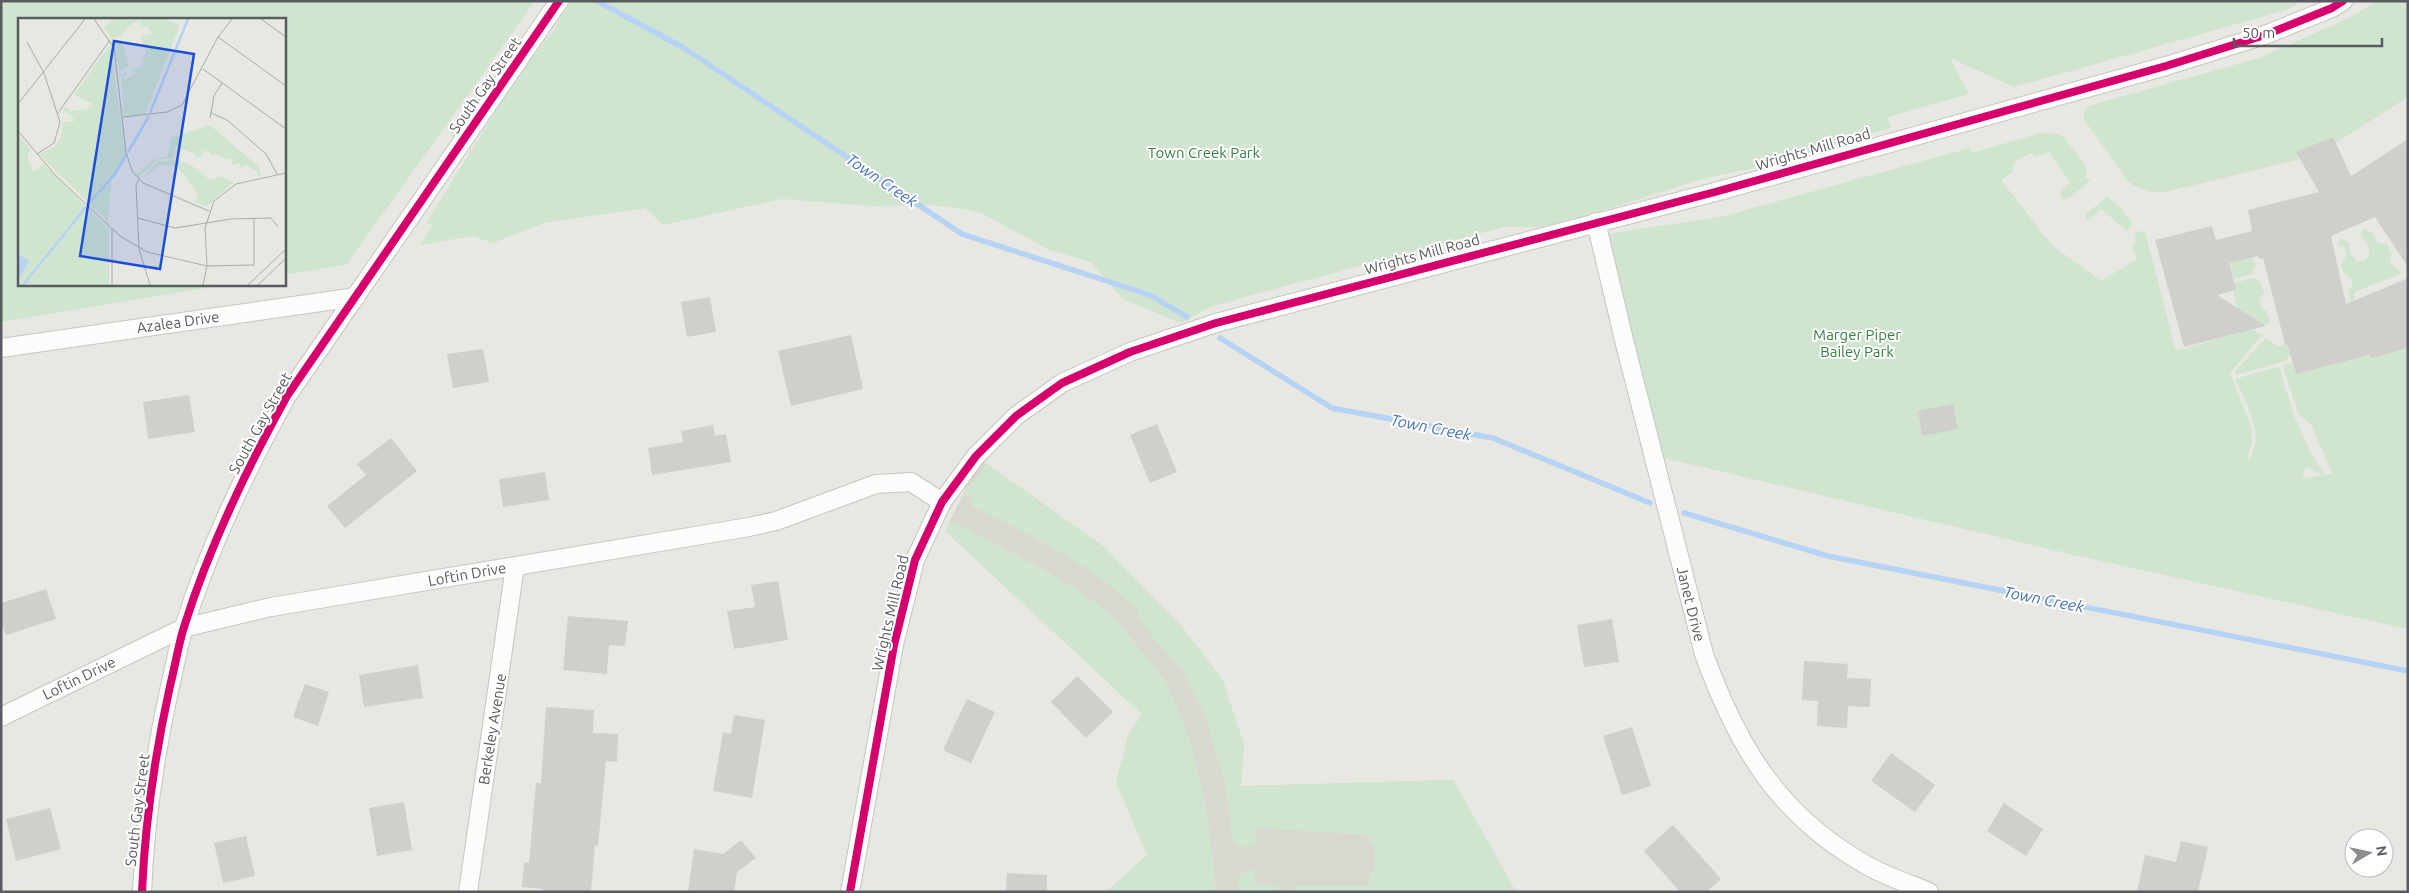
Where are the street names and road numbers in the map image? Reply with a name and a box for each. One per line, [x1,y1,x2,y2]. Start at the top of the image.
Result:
street label: South Gay Street [446,34,525,136]
street label: Wrights Mill Road [1754,124,1872,174]
street label: Wrights Mill Road [1363,230,1481,278]
street label: Azalea Drive [136,308,220,336]
street label: South Gay Street [225,369,295,477]
street label: Wrights Mill Road [868,553,912,673]
street label: Loftin Drive [427,559,507,589]
street label: Janet Drive [1673,565,1709,643]
street label: Loftin Drive [40,653,118,703]
street label: Berkeley Avenue [475,672,509,786]
street label: South Gay Street [122,753,152,867]

